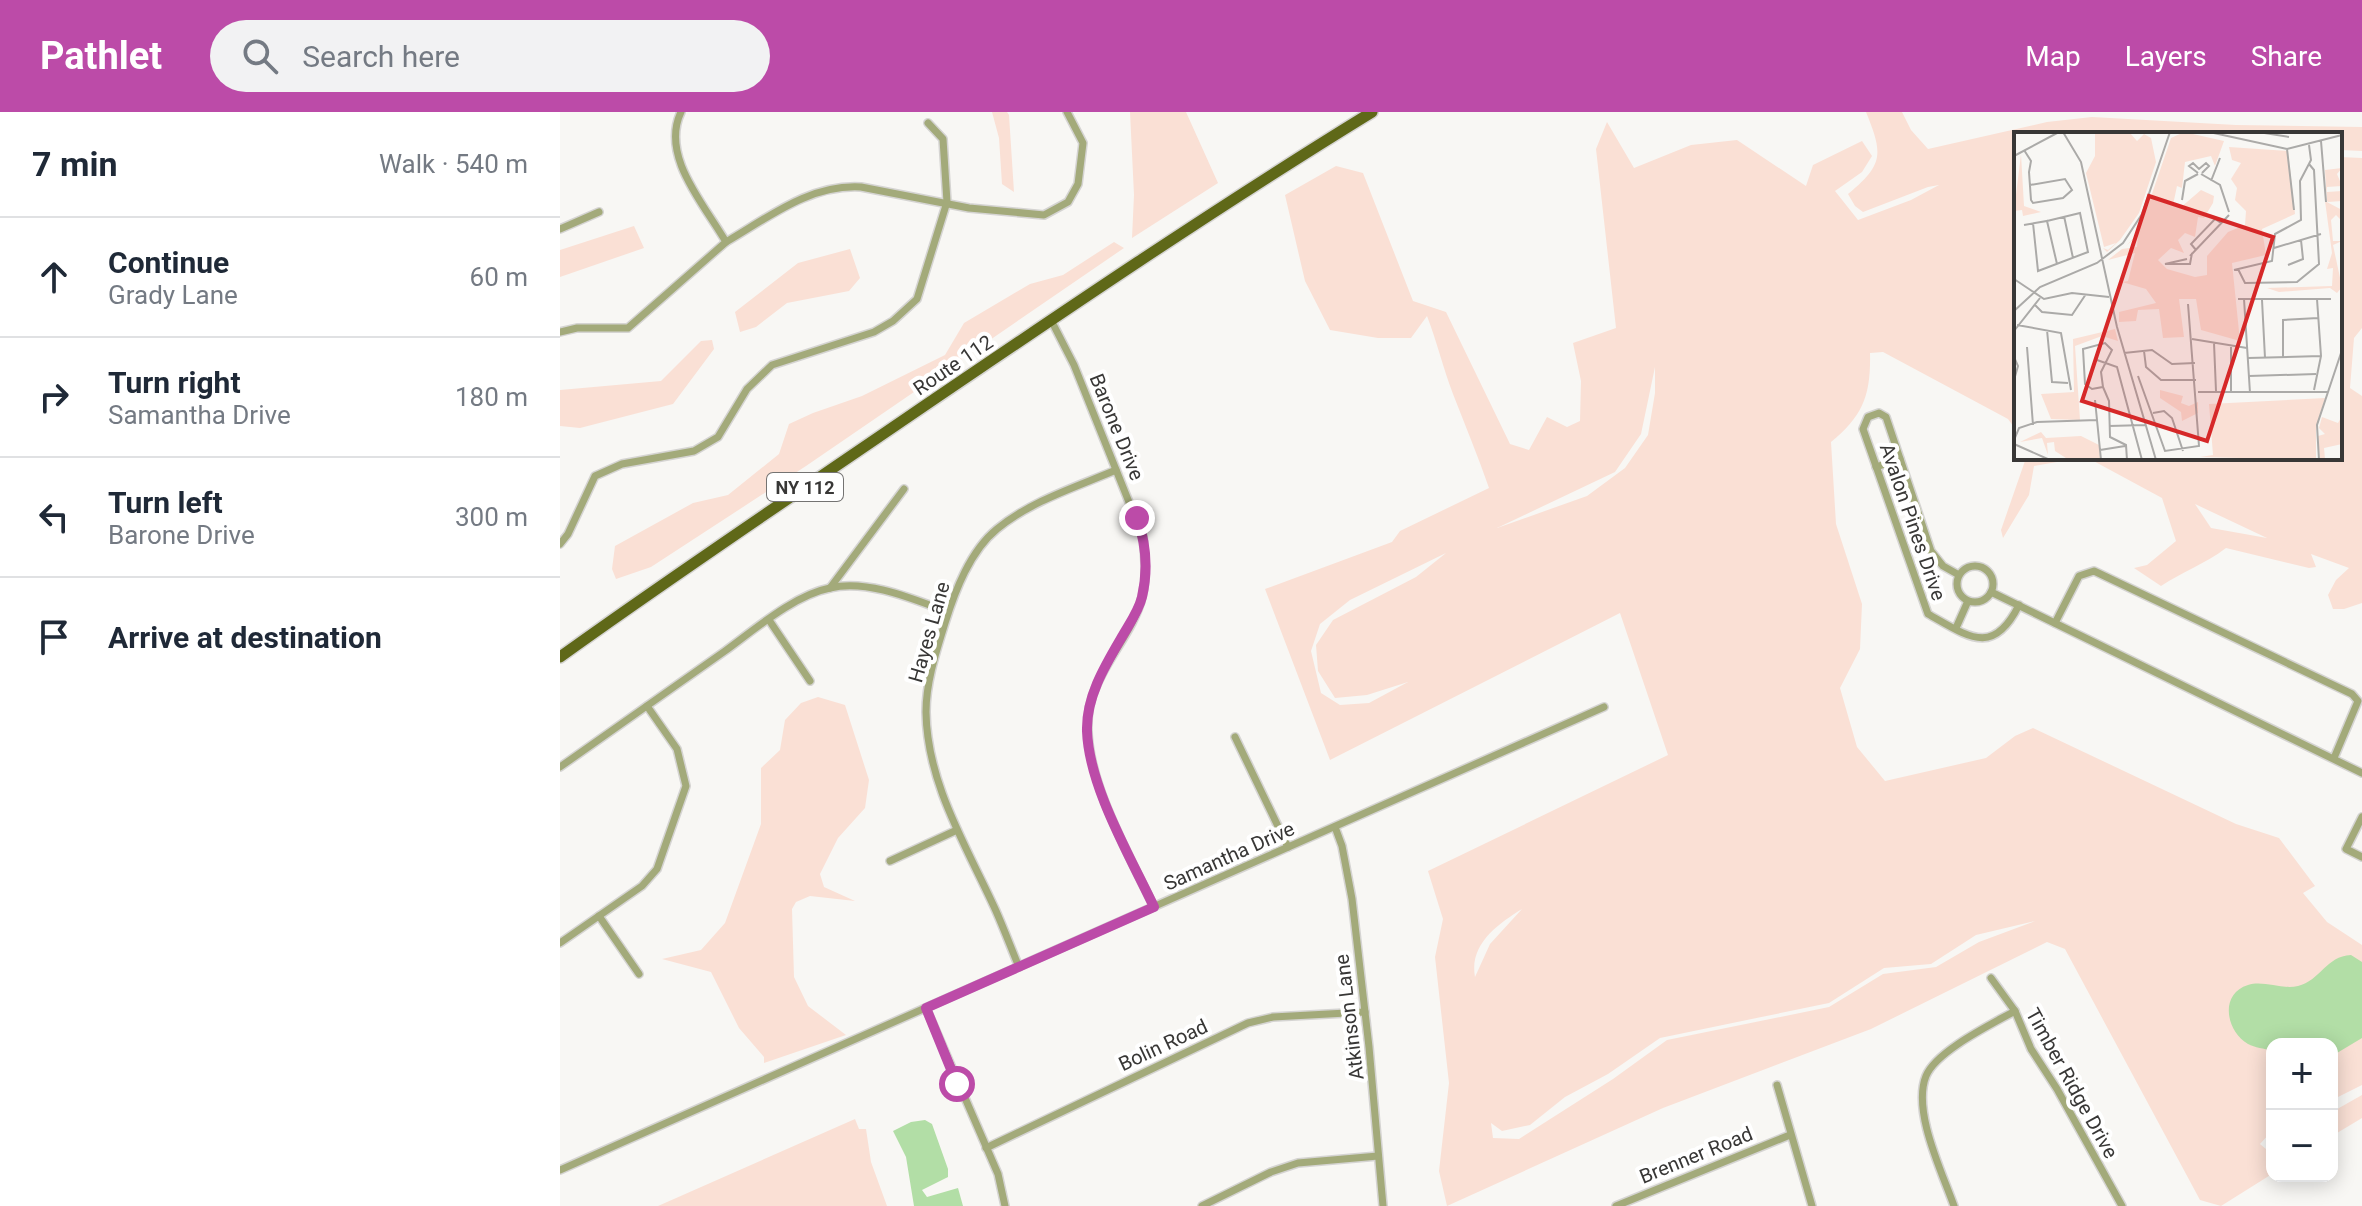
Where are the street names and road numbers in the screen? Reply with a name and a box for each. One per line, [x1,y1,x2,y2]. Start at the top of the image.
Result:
street label: Route 112 [909,330,997,400]
street label: Barone Drive [1085,370,1149,484]
street label: Avalon Pines Drive [1875,440,1951,604]
road number: NY 112 [767,473,843,501]
street label: Hayes Lane [903,579,955,685]
street label: Samantha Drive [1160,816,1298,896]
street label: Atkinson Lane [1329,953,1369,1081]
street label: Timber Ridge Drive [2021,1004,2123,1162]
street label: Bolin Road [1115,1014,1211,1076]
street label: Brenner Road [1636,1121,1756,1189]

